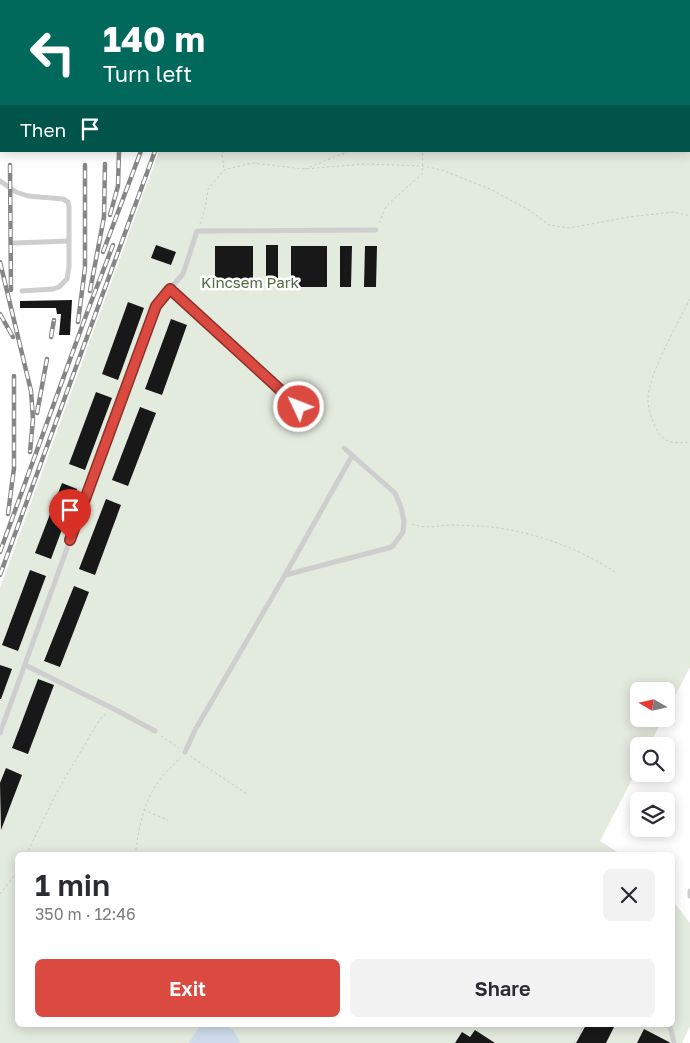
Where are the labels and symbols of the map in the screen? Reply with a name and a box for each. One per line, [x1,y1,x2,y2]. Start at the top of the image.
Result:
park label: Kincsem Park [201,273,299,291]
position arrow [272,380,324,432]
pin [49,489,91,540]
north arrow [630,682,675,728]

